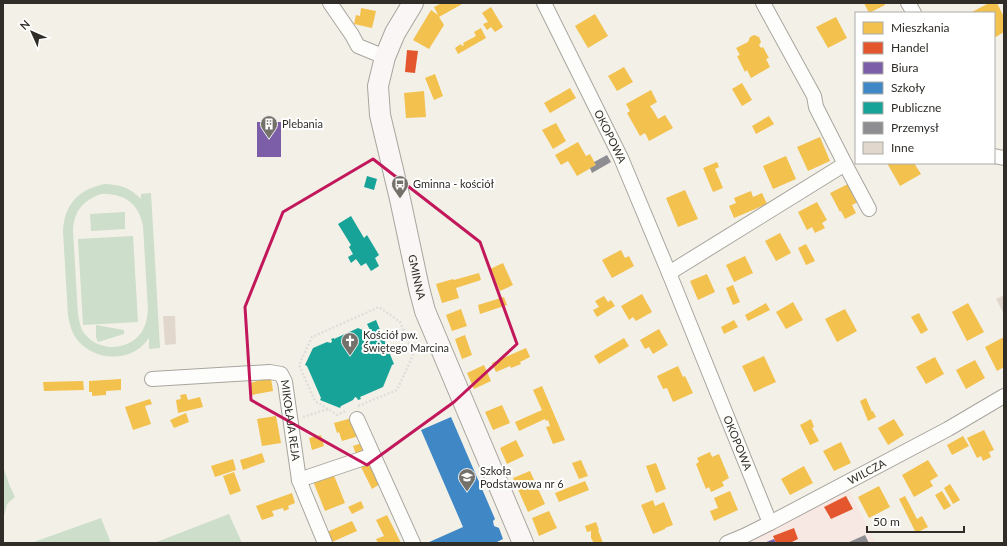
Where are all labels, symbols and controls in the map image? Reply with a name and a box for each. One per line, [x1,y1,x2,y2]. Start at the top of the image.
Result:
north arrow [12,12,52,52]
legend [855,12,995,164]
text: N [17,17,32,32]
text: Mieszkania [891,20,950,35]
text: Handel [891,40,929,55]
text: Biura [891,60,918,75]
text: Szkoły [891,80,926,95]
text: Publiczne [891,100,941,115]
street label: OKOPOWA [592,107,630,165]
building icon: Plebania [259,114,279,139]
place label: Plebania [282,117,323,130]
text: Przemysł [891,120,939,135]
text: Inne [891,140,914,155]
bus stop icon: Gminna - kościół [390,174,410,199]
place label: Gminna - kościół [413,177,495,190]
street label: GMINNA [406,253,429,301]
place label: Kościół pw. Świętego Marcina [363,328,449,354]
church icon: Kościół pw. Świętego Marcina [340,331,360,356]
street label: MIKOŁAJA REJA [279,379,303,462]
street label: OKOPOWA [721,413,755,473]
street label: WILCZA [845,456,888,487]
place label: Szkoła Podstawowa nr 6 [480,464,564,490]
school or university icon: Szkoła Podstawowa nr 6 [457,467,477,492]
scale bar [867,508,964,534]
text: 50 m [873,514,900,529]

